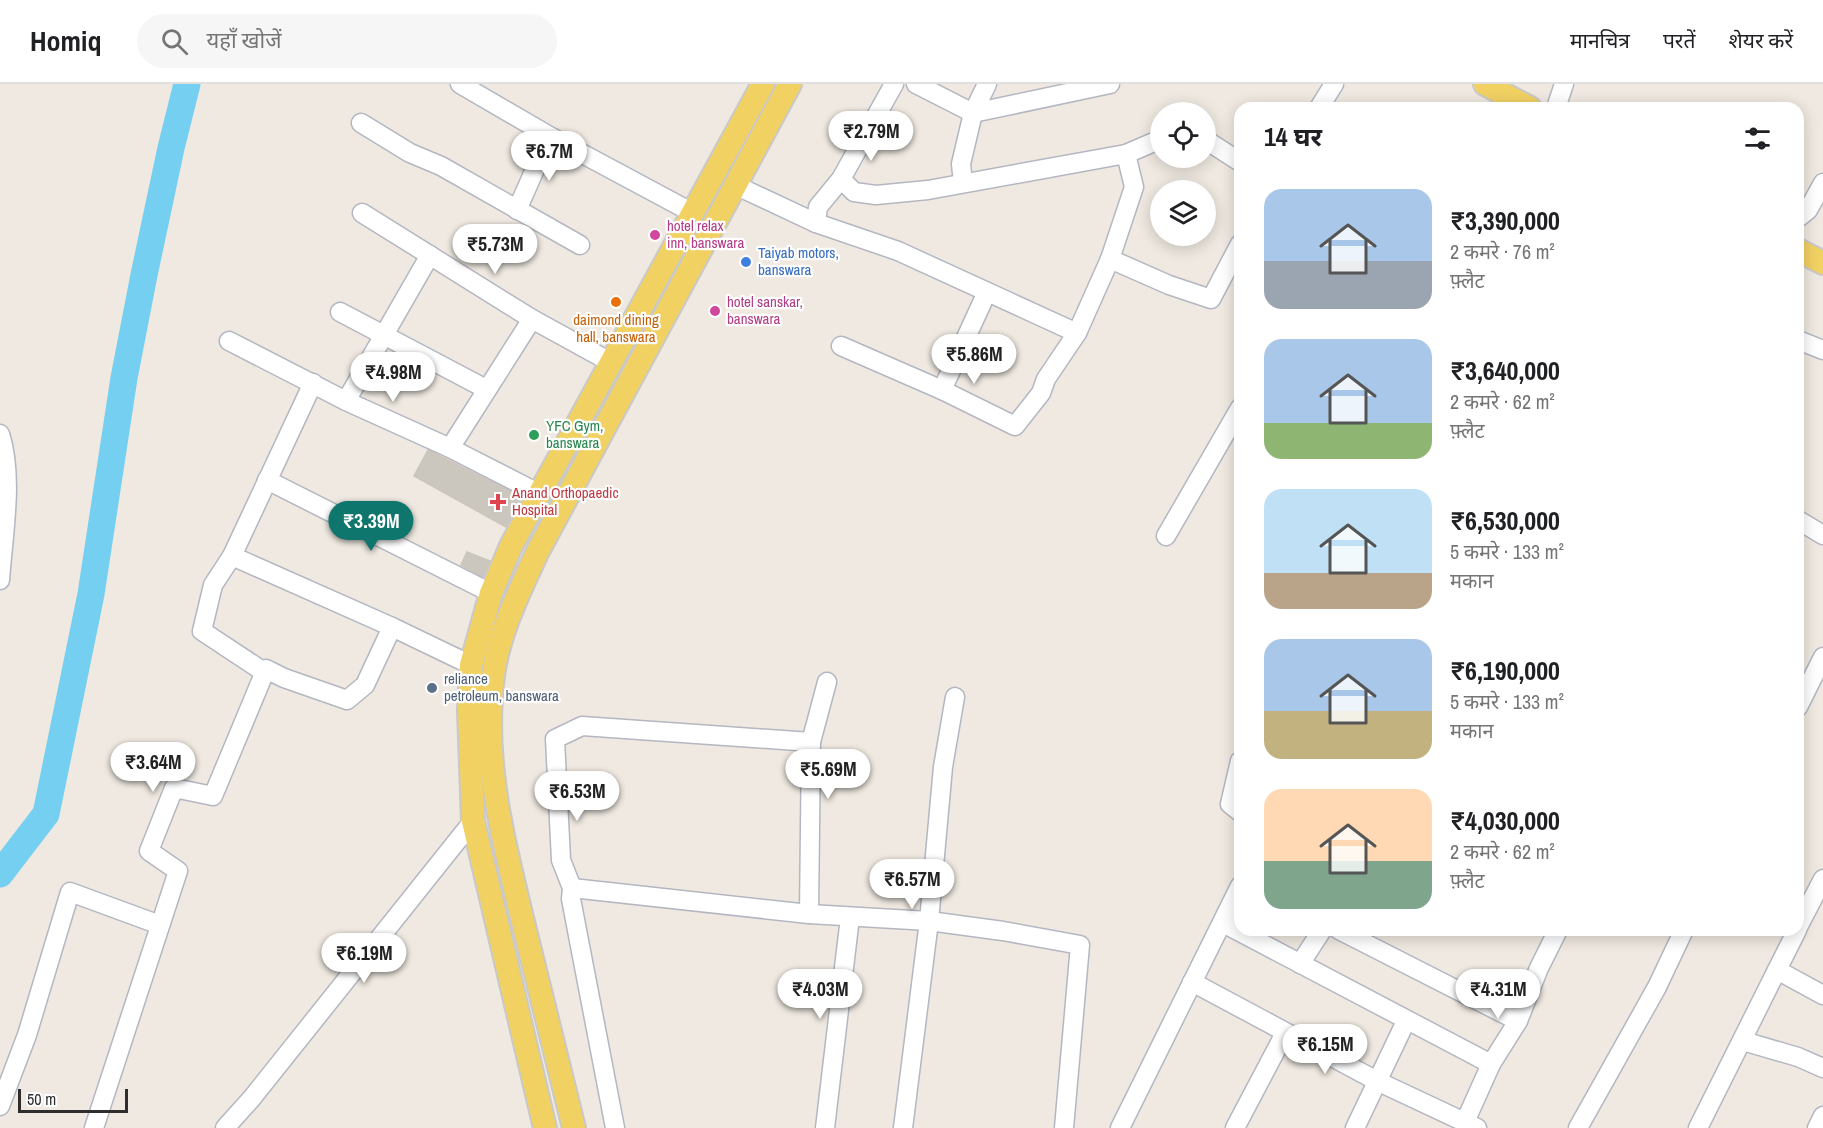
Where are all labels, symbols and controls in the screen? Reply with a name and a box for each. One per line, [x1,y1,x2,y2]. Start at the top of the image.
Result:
search box [137,14,557,68]
text: Homiq [30,22,101,60]
icon: search [158,25,191,58]
text: यहाँ खोजें [206,25,282,55]
text: मानचित्र [1570,26,1630,55]
text: परतें [1663,26,1695,55]
text: शेयर करें [1728,26,1793,55]
map controls [1150,102,1216,246]
button: locate [1150,102,1216,168]
pin: ₹2.79M [822,111,920,162]
text: ₹2.79M [842,117,900,144]
text: 14 घर [1264,119,1322,154]
icon: filters [1741,122,1774,155]
pin: ₹6.7M [507,131,591,182]
text: ₹6.7M [525,137,573,164]
button: layers [1150,180,1216,246]
text: ₹3,390,000 [1450,203,1560,238]
icon: home [1312,213,1384,285]
place label: hotel relax inn, banswara [667,215,744,253]
pin: ₹5.73M [446,224,544,275]
marker: hotel relax inn, banswara [648,228,662,242]
text: ₹5.73M [466,230,524,257]
text: 2 कमरे · 76 m² [1450,238,1555,265]
place label: Taiyab motors, banswara [758,242,839,280]
marker: Taiyab motors, banswara [739,255,753,269]
text: फ़्लैट [1450,267,1485,294]
place label: hotel sanskar, banswara [727,291,803,329]
marker: daimond dining hall, banswara [609,295,623,309]
marker: hotel sanskar, banswara [708,304,722,318]
place label: daimond dining hall, banswara [573,309,659,347]
pin: ₹5.86M [925,334,1023,385]
text: ₹5.86M [945,340,1003,367]
pin: ₹4.98M [344,352,442,403]
text: ₹3,640,000 [1450,353,1560,388]
text: ₹4.98M [364,358,422,385]
icon: home [1312,363,1384,435]
text: 2 कमरे · 62 m² [1450,388,1555,415]
place label: YFC Gym, banswara [546,415,603,453]
text: फ़्लैट [1450,417,1485,444]
marker: YFC Gym, banswara [527,428,541,442]
place label: Anand Orthopaedic Hospital [511,482,619,520]
marker: Anand Orthopaedic Hospital [489,493,507,511]
pin: ₹3.39M [322,501,420,552]
text: ₹6,530,000 [1450,503,1560,538]
text: ₹3.39M [342,507,400,534]
icon: home [1312,513,1384,585]
text: 5 कमरे · 133 m² [1450,538,1564,565]
text: मकान [1450,567,1494,594]
text: ₹6,190,000 [1450,653,1560,688]
icon: home [1312,663,1384,735]
place label: reliance petroleum, banswara [444,668,559,706]
marker: reliance petroleum, banswara [425,681,439,695]
text: 5 कमरे · 133 m² [1450,688,1564,715]
text: मकान [1450,717,1494,744]
pin: ₹3.64M [104,742,202,793]
text: ₹3.64M [124,748,182,775]
pin: ₹5.69M [779,749,877,800]
text: ₹5.69M [799,755,857,782]
pin: ₹6.53M [528,771,626,822]
text: ₹6.53M [548,777,606,804]
text: ₹4,030,000 [1450,803,1560,838]
icon: home [1312,813,1384,885]
text: 2 कमरे · 62 m² [1450,838,1555,865]
pin: ₹6.57M [863,859,961,910]
text: ₹6.57M [883,865,941,892]
text: फ़्लैट [1450,867,1485,894]
pin: ₹6.19M [315,933,413,984]
text: ₹6.19M [335,939,393,966]
pin: ₹4.03M [771,969,869,1020]
pin: ₹4.31M [1449,969,1547,1020]
text: ₹4.03M [791,975,849,1002]
text: ₹4.31M [1469,975,1527,1002]
pin: ₹6.15M [1276,1024,1374,1075]
text: ₹6.15M [1296,1030,1354,1057]
scale bar [18,1086,128,1114]
text: 50 m [27,1088,56,1110]

